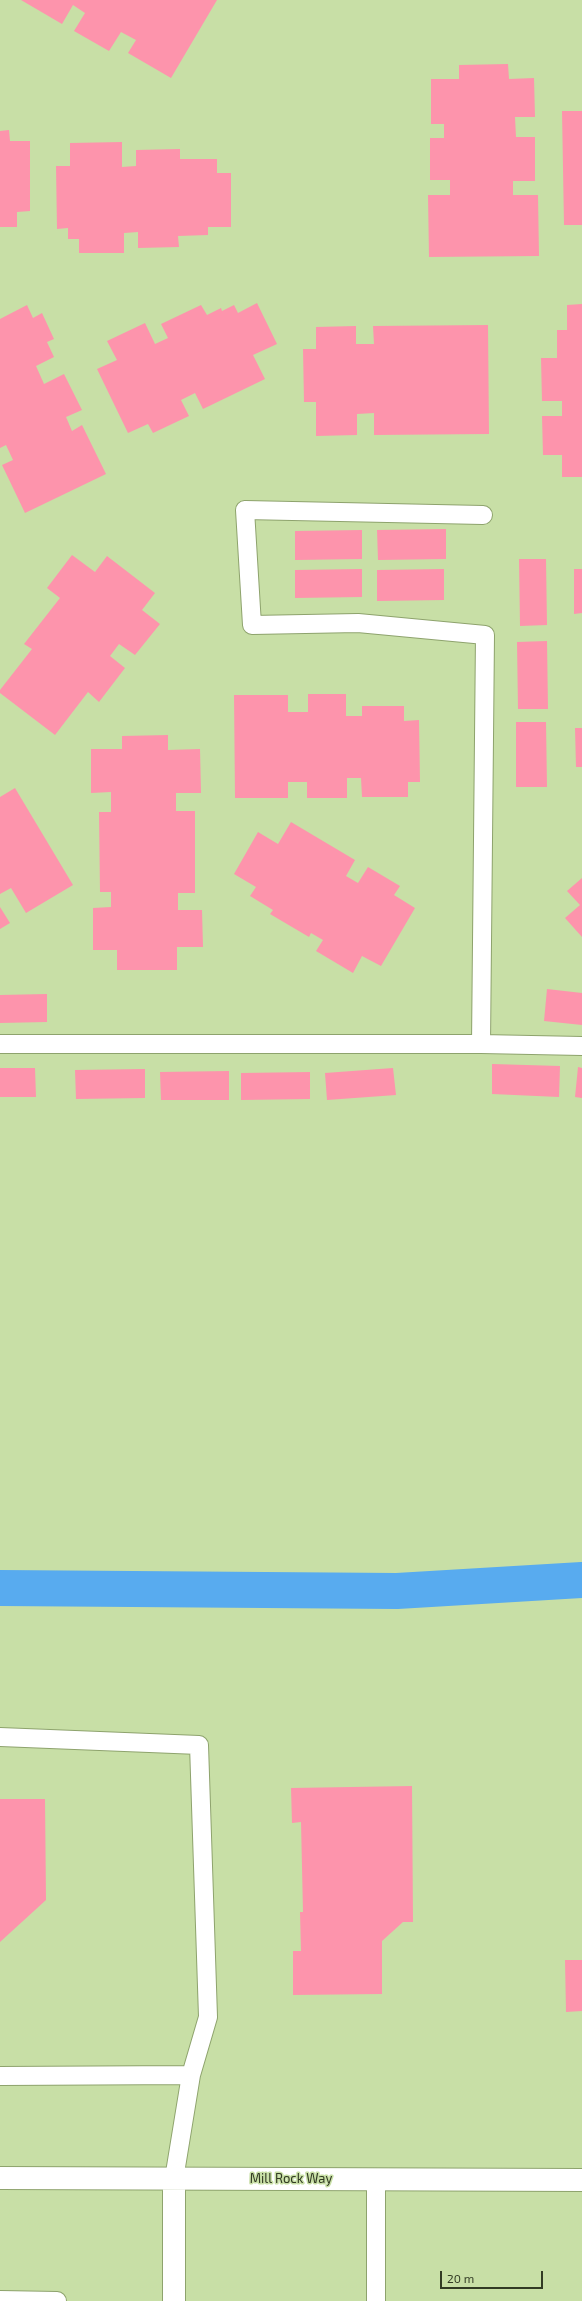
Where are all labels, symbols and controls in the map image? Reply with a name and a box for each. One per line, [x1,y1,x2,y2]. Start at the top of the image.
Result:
street label: Mill Rock Way [250,2171,332,2187]
scale bar [442,2263,545,2289]
text: 20 m [447,2271,474,2285]

